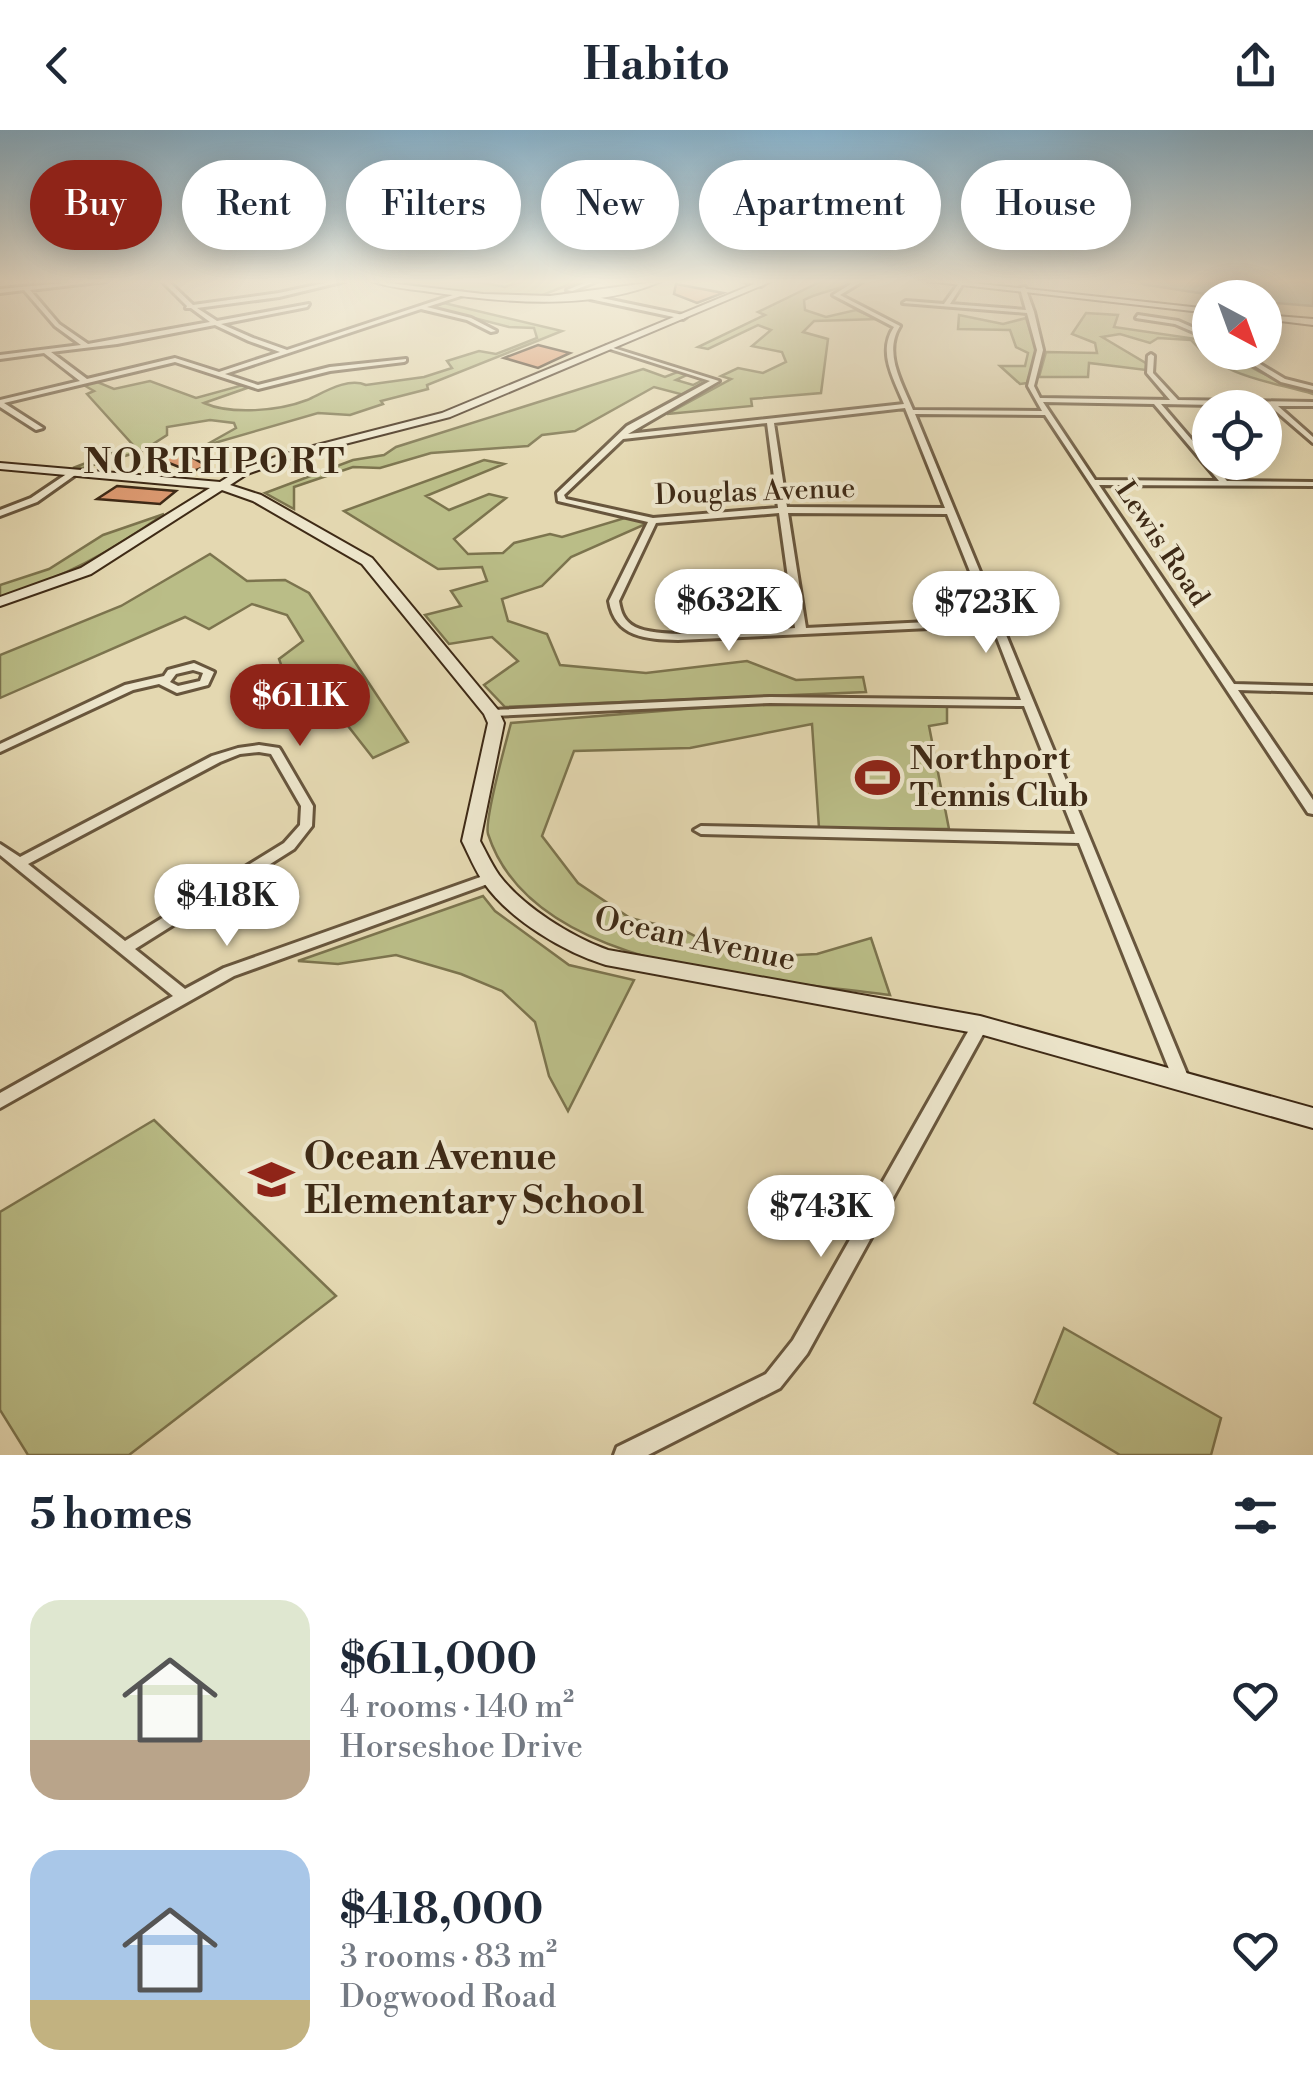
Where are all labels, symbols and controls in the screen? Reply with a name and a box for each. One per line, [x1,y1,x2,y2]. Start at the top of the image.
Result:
text: Habito [583,37,730,94]
icon: back [30,38,85,93]
icon: share [1228,38,1283,93]
chip: Buy [30,160,162,250]
chip: Rent [182,160,326,250]
chip: Filters [346,160,521,250]
chip: New [541,160,679,250]
chip: Apartment [699,160,941,250]
chip: House [961,160,1131,250]
north arrow [1192,280,1282,370]
map controls [1192,280,1282,480]
button: locate [1192,390,1282,480]
district label: NORTHPORT [83,441,347,484]
street label: Douglas Avenue [654,471,856,513]
street label: Lewis Road [1107,474,1217,614]
pin: $632K [659,569,799,654]
pin: $723K [916,571,1056,656]
text: $632K [677,581,781,621]
text: $723K [935,583,1037,623]
pin: $611K [230,664,370,749]
text: $611K [252,676,348,716]
place label: Northport Tennis Club [910,739,1089,816]
sports icon: Northport Tennis Club [853,753,901,801]
pin: $418K [157,864,297,949]
text: $418K [176,876,278,916]
street label: Ocean Avenue [591,898,799,980]
place label: Ocean Avenue Elementary School [304,1134,644,1225]
school or university icon: Ocean Avenue Elementary School [247,1155,295,1203]
pin: $743K [751,1175,891,1260]
text: $743K [770,1187,872,1227]
icon: filters [1228,1488,1283,1543]
text: 5 homes [30,1489,192,1542]
text: $611,000 [340,1634,537,1687]
icon: home [110,1640,230,1760]
icon: heart [1228,1673,1283,1728]
text: 4 rooms · 140 m² [340,1687,574,1727]
text: Horseshoe Drive [340,1727,583,1767]
text: $418,000 [340,1884,543,1937]
icon: home [110,1890,230,2010]
icon: heart [1228,1923,1283,1978]
text: 3 rooms · 83 m² [340,1937,557,1977]
text: Dogwood Road [340,1977,556,2017]

